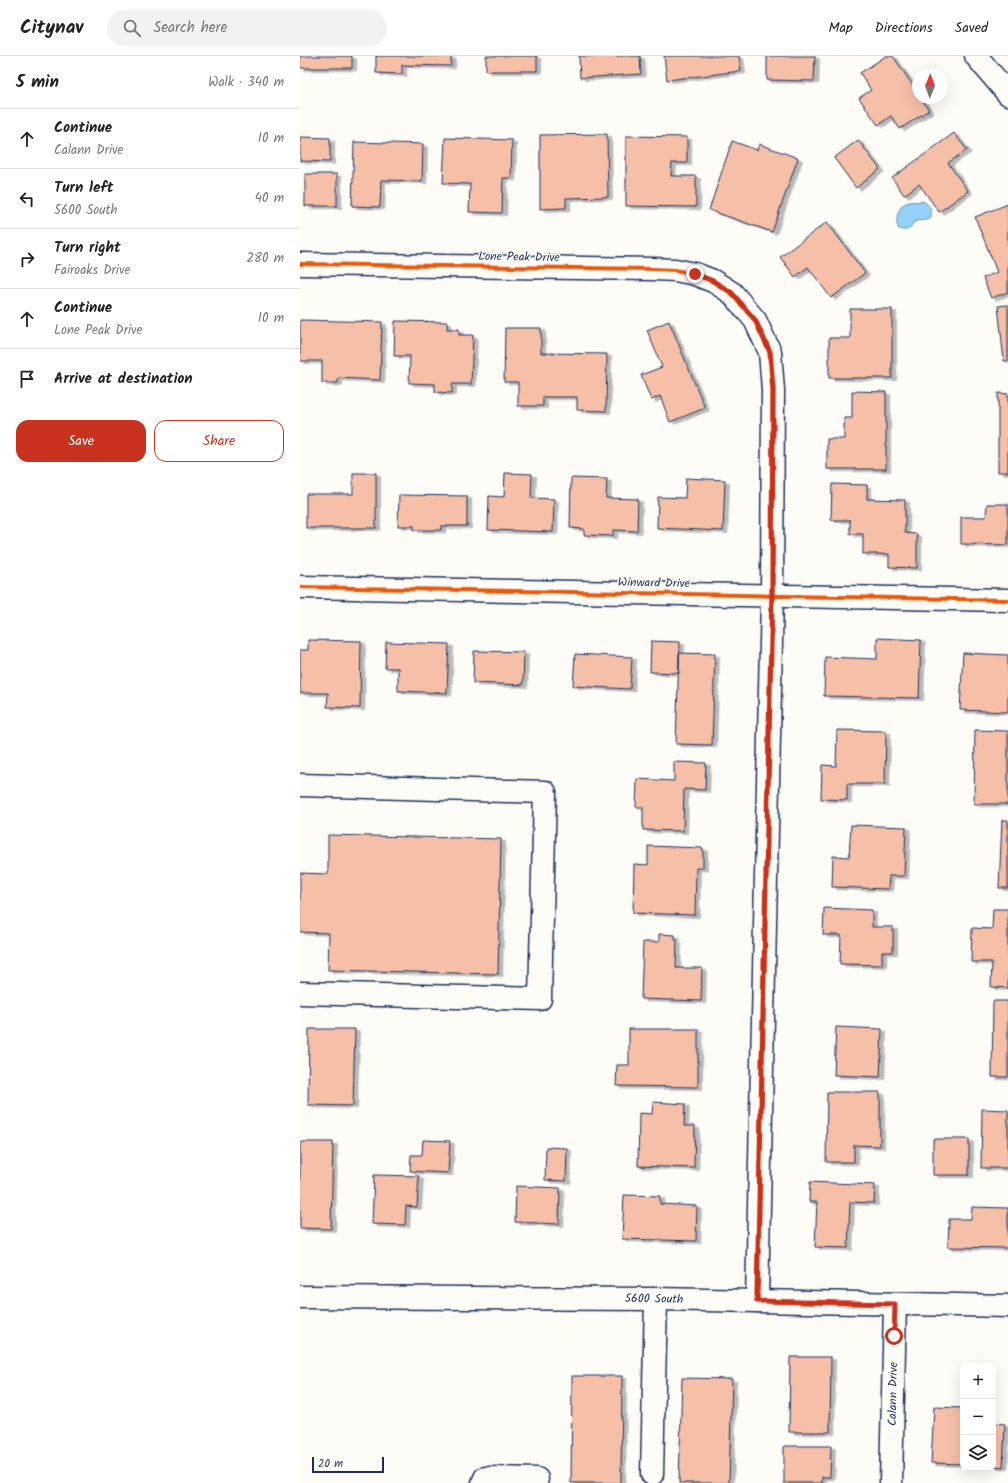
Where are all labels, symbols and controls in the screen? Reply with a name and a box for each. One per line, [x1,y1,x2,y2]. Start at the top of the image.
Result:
search box [107,10,387,46]
text: Citynav [20,13,83,43]
text: Search here [153,16,227,40]
icon: search [121,17,143,39]
text: Map [828,17,853,39]
text: Directions [875,17,933,39]
text: Saved [955,17,988,39]
north arrow [912,68,948,104]
text: 5 min [16,69,59,96]
text: Walk · 340 m [208,72,284,93]
text: Continue [54,116,112,140]
icon: ahead [16,128,38,150]
text: 10 m [258,128,284,149]
text: Calann Drive [54,140,123,161]
text: Turn left [54,176,114,200]
icon: left [16,188,38,210]
text: 40 m [255,188,284,209]
text: 5600 South [54,200,117,221]
text: Turn right [54,236,121,260]
street label: Lone Peak Drive [478,247,561,267]
icon: right [16,248,38,270]
text: 280 m [247,248,284,269]
text: Fairoaks Drive [54,260,130,281]
route end [686,265,704,283]
text: Continue [54,296,112,320]
icon: ahead [16,308,38,330]
text: 10 m [258,308,284,329]
text: Lone Peak Drive [54,320,142,341]
text: Arrive at destination [54,367,193,391]
icon: arrive [16,368,38,390]
button: Save [16,420,146,462]
button: Share [154,420,284,462]
street label: Winward Drive [618,573,691,593]
street label: 5600 South [625,1289,683,1309]
route start [885,1327,903,1345]
street label: Calann Drive [883,1361,903,1426]
map controls [960,1363,996,1471]
button: + [960,1363,996,1399]
button: − [960,1399,996,1435]
button: layers [960,1435,996,1471]
scale bar [312,1455,384,1474]
text: 20 m [318,1455,343,1473]

